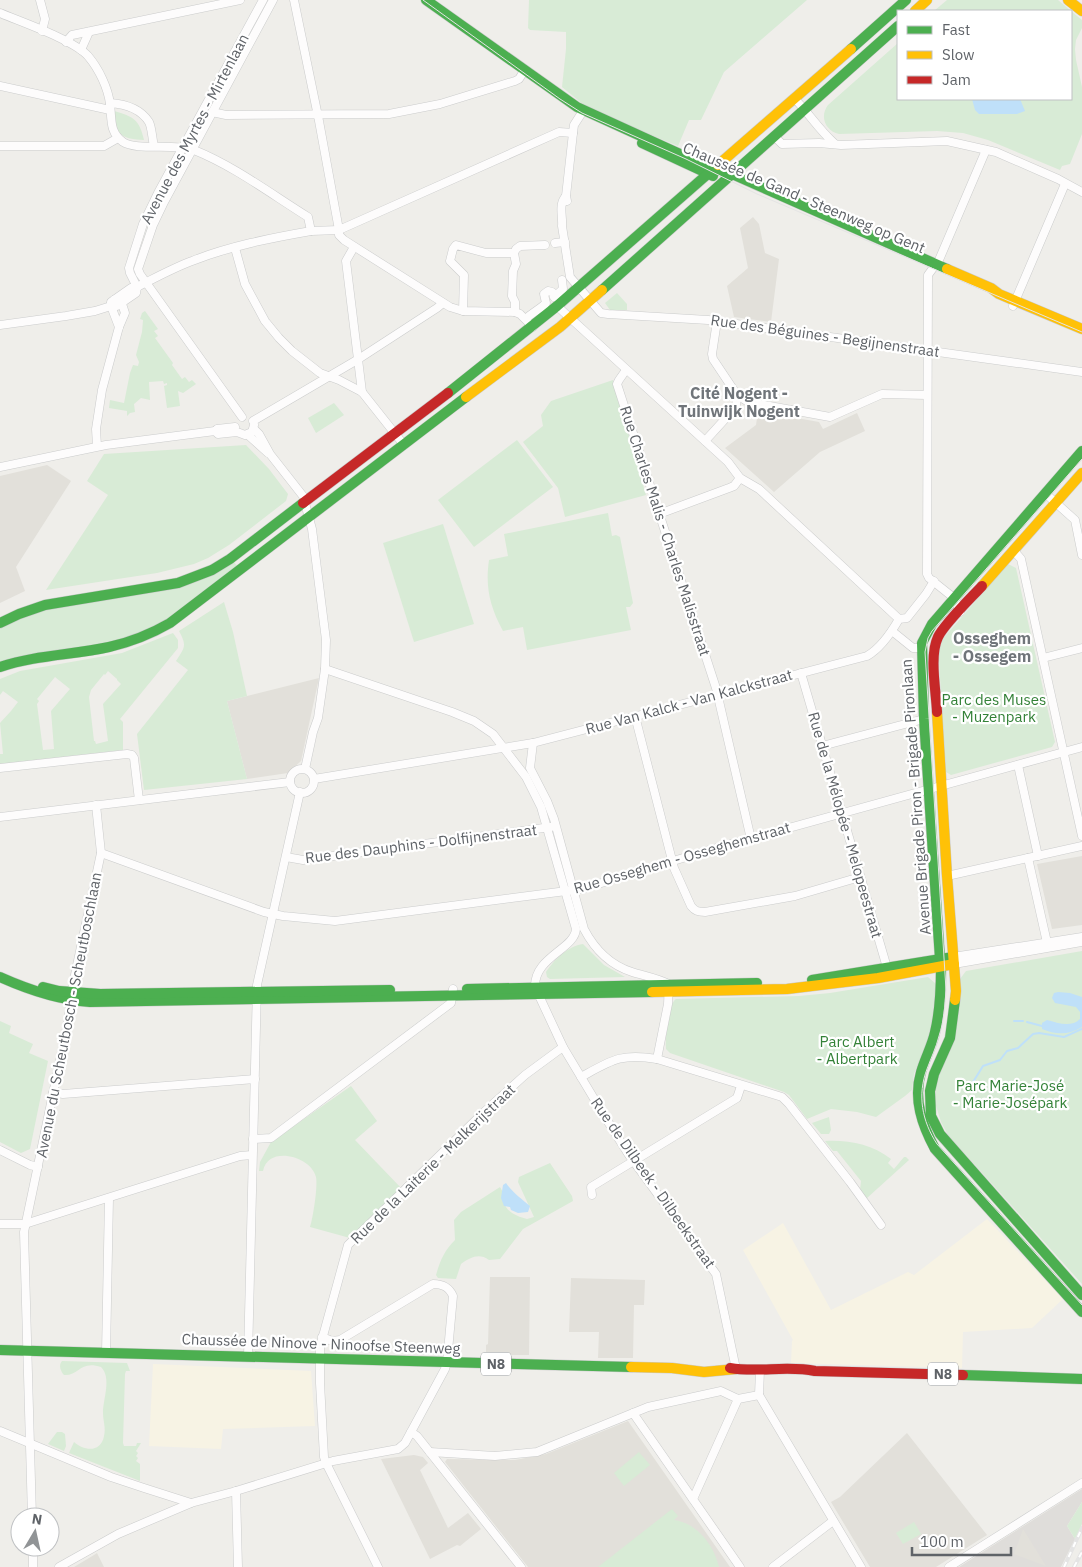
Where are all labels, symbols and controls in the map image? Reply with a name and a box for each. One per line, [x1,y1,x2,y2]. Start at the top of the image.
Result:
legend [897,10,1072,100]
text: Fast [942,20,970,39]
street label: Avenue des Myrtes - Mirtenlaan [136,30,253,227]
text: Slow [942,45,975,64]
text: Jam [942,70,971,89]
street label: Chaussée de Gand - Steenweg op Gent [680,138,928,257]
street label: Rue des Béguines - Begijnenstraat [709,310,941,361]
district label: Cité Nogent - Tuinwijk Nogent [678,383,800,421]
street label: Rue Charles Malis - Charles Malisstraat [616,403,715,658]
district label: Osseghem - Ossegem [953,628,1031,666]
street label: Avenue Brigade Piron - Brigade Pironlaan [896,658,935,936]
street label: Rue Van Kalck - Van Kalckstraat [583,665,794,738]
park label: Parc des Muses - Muzenpark [942,690,1046,726]
street label: Rue de la Mélopée - Melopeestraat [804,710,887,940]
street label: Rue Osseghem - Osseghemstraat [571,817,792,898]
street label: Rue des Dauphins - Dolfijnenstraat [304,820,538,867]
street label: Avenue du Scheutbosch - Scheutboschlaan [31,870,106,1159]
park label: Parc Albert - Albertpark [816,1032,898,1068]
park label: Parc Marie-José - Marie-Josépark [953,1076,1067,1112]
street label: Rue de la Laiterie - Melkerijstraat [346,1080,519,1248]
street label: Rue de Dilbeek - Dilbeekstraat [587,1094,720,1272]
street label: Chaussée de Ninove - Ninoofse Steenweg [181,1329,461,1358]
road number: N8 [481,1352,511,1376]
road number: N8 [928,1362,958,1386]
north arrow [10,1507,60,1557]
text: N [31,1509,43,1529]
scale bar [912,1524,1011,1556]
text: 100 m [920,1532,964,1551]

